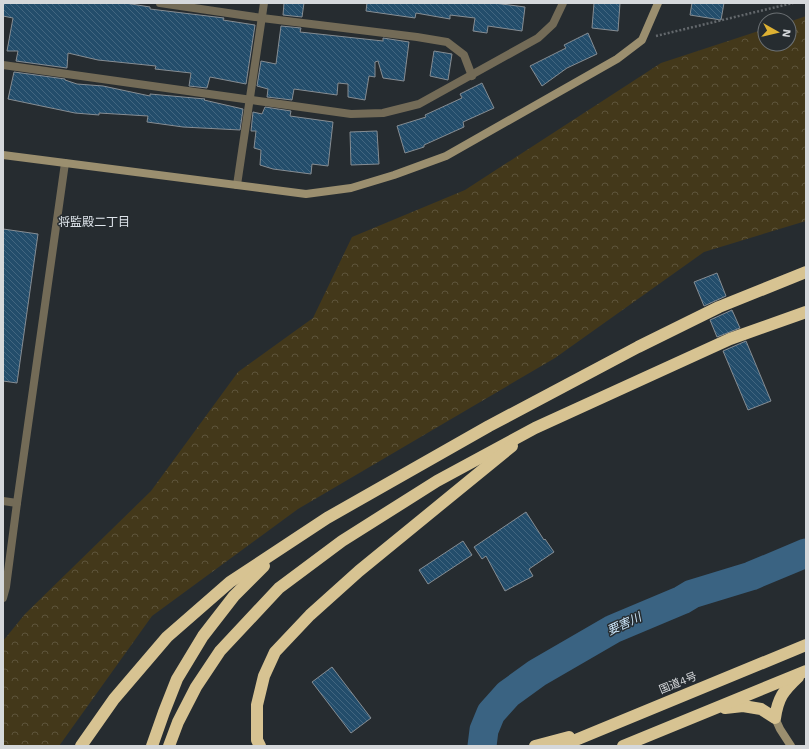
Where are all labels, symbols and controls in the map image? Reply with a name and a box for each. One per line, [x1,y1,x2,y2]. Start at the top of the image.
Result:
north arrow [757,12,797,52]
text: N [779,28,793,38]
district label: 将監殿二丁目 [58,215,130,229]
water label: 要害川 [605,609,645,638]
street label: 国道4号 [657,670,699,696]

